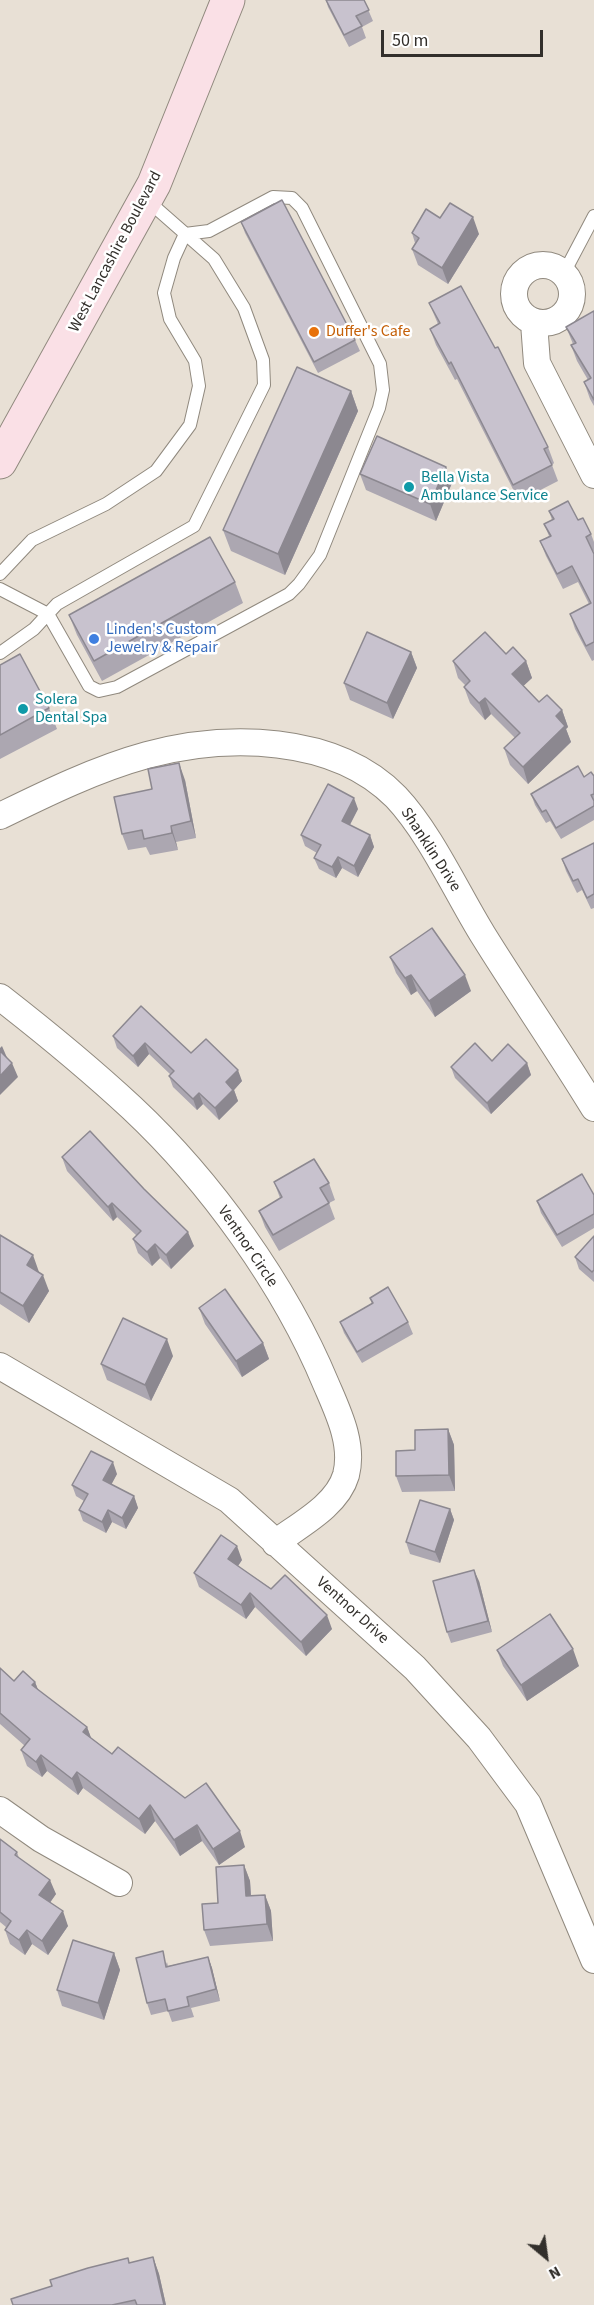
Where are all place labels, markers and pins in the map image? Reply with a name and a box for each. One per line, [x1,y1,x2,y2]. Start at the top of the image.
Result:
place label: Duffer's Cafe [326,322,410,342]
marker: Duffer's Cafe [307,325,321,339]
place label: Bella Vista Ambulance Service [421,468,548,506]
marker: Bella Vista Ambulance Service [402,480,416,494]
place label: Linden's Custom Jewelry & Repair [106,620,218,658]
marker: Linden's Custom Jewelry & Repair [87,632,101,646]
place label: Solera Dental Spa [35,690,107,728]
marker: Solera Dental Spa [16,702,30,716]

